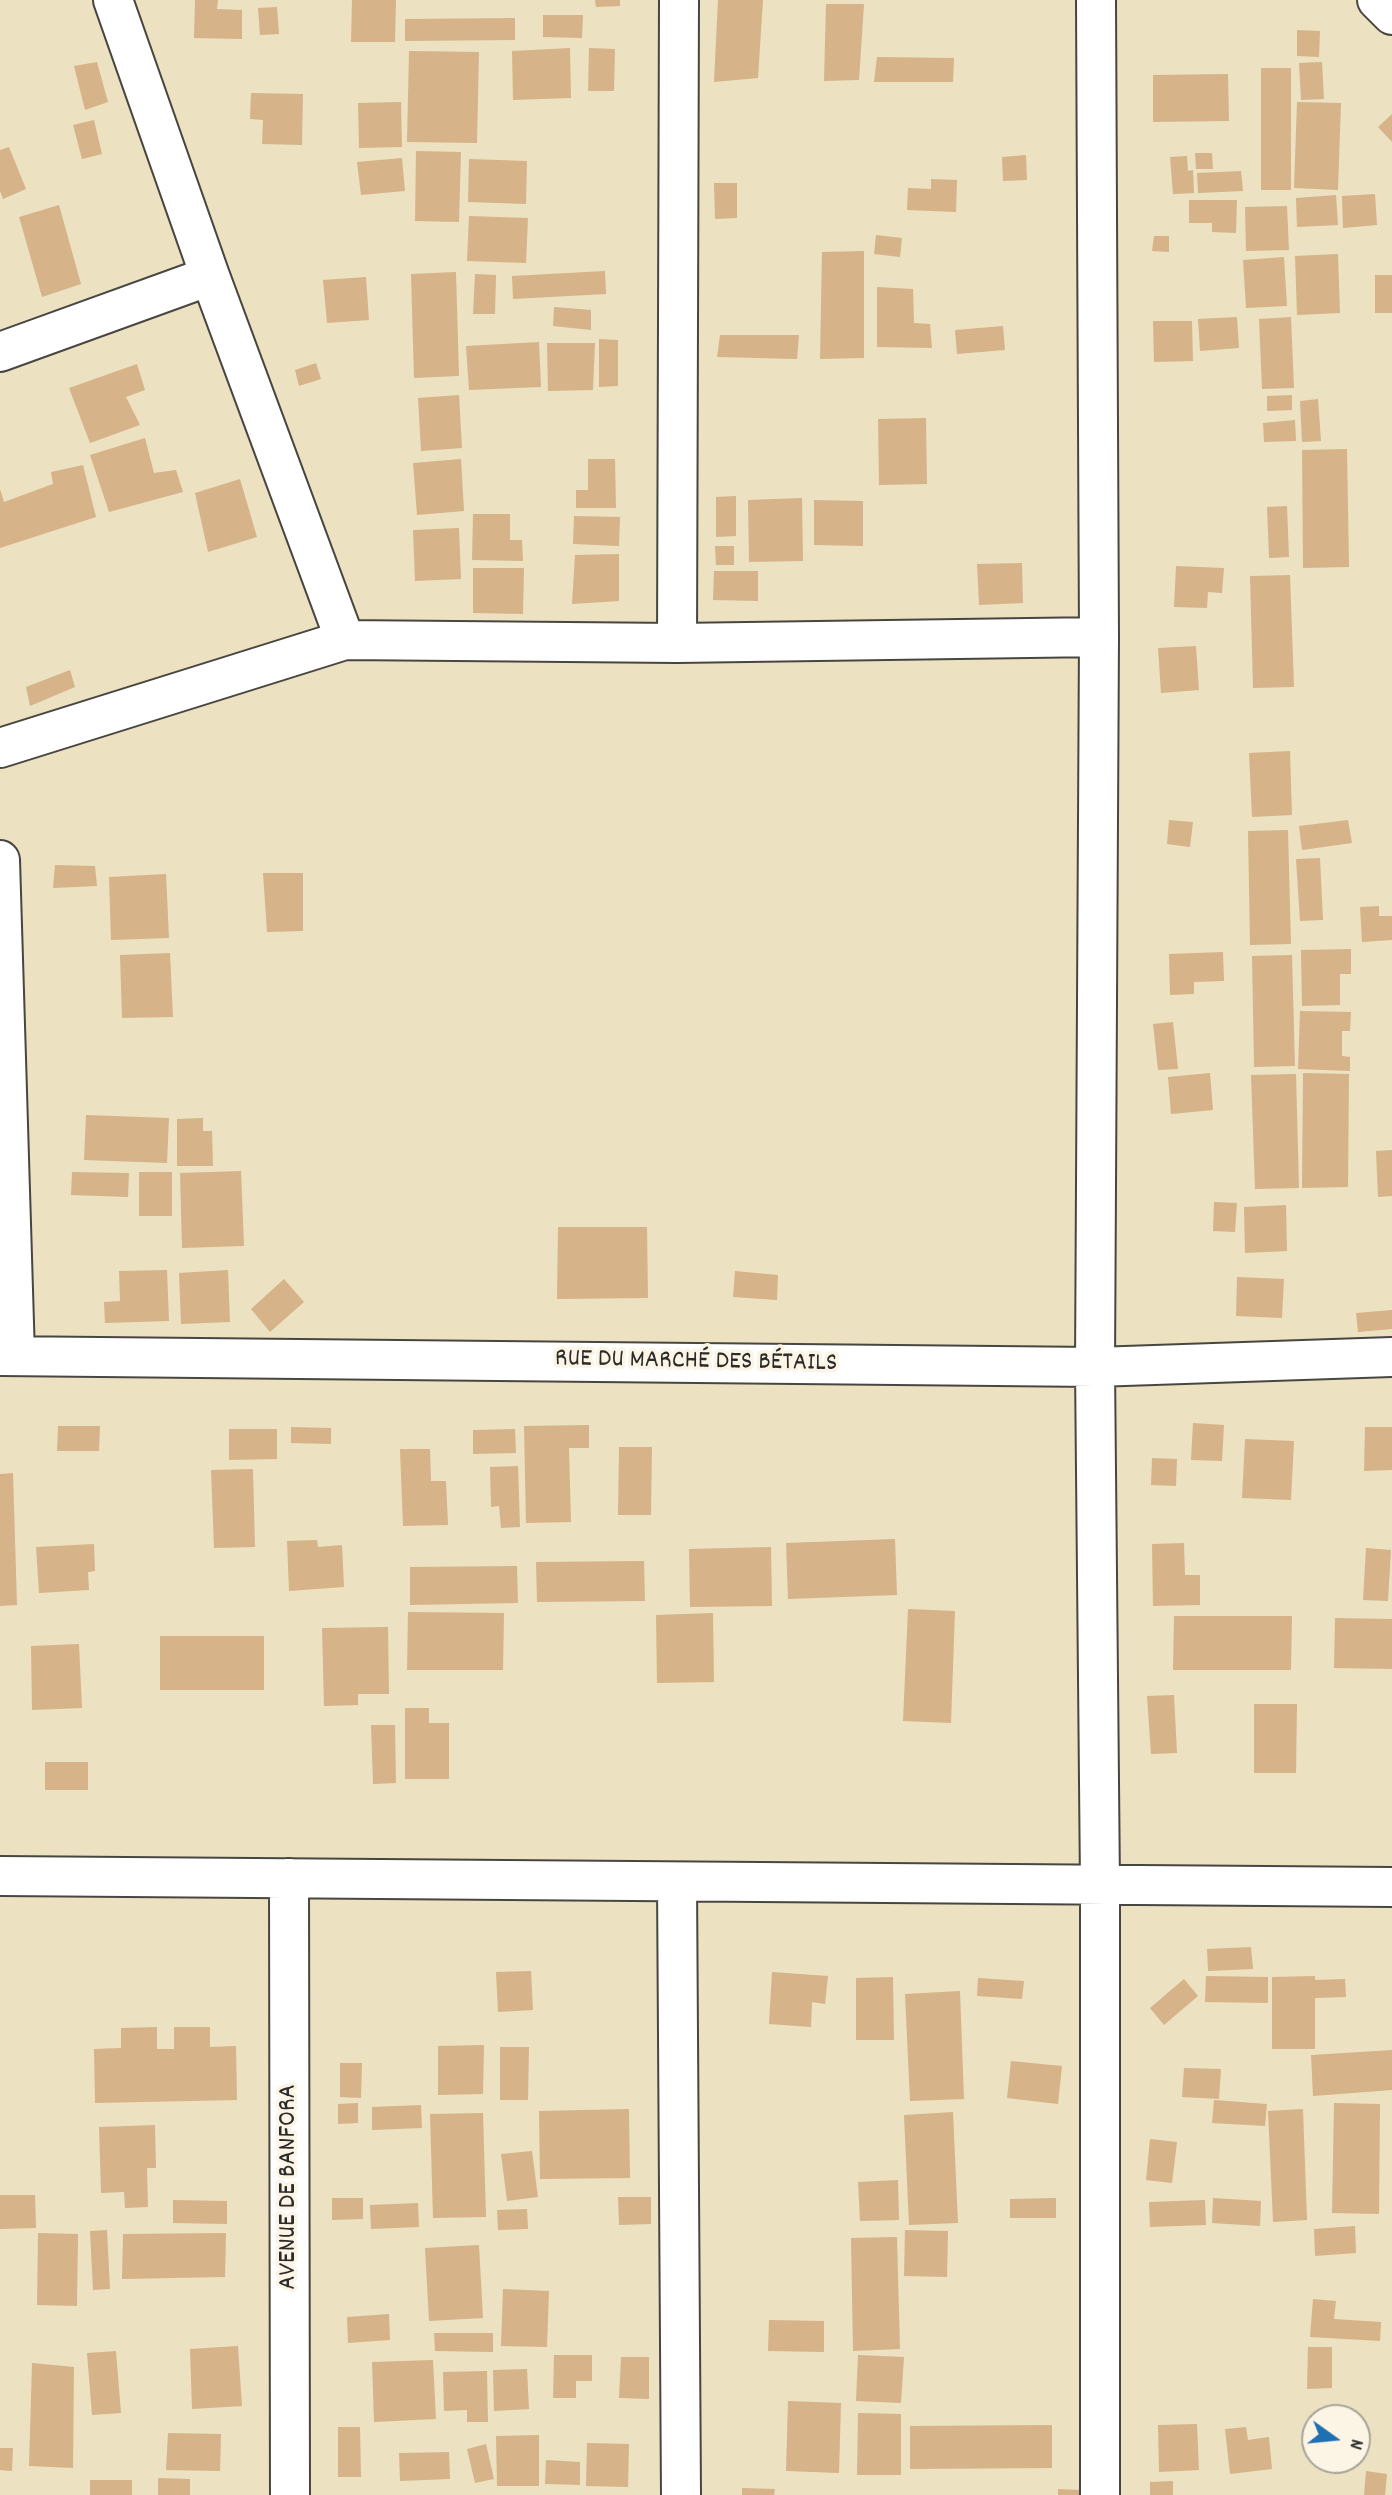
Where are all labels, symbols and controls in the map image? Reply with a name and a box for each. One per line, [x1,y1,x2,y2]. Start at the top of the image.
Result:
street label: RUE DU MARCHÉ DES BÉTAILS [555,1345,837,1381]
street label: AVENUE DE BANFORA [274,2084,306,2290]
north arrow [1301,2404,1371,2474]
text: N [1341,2436,1369,2452]

